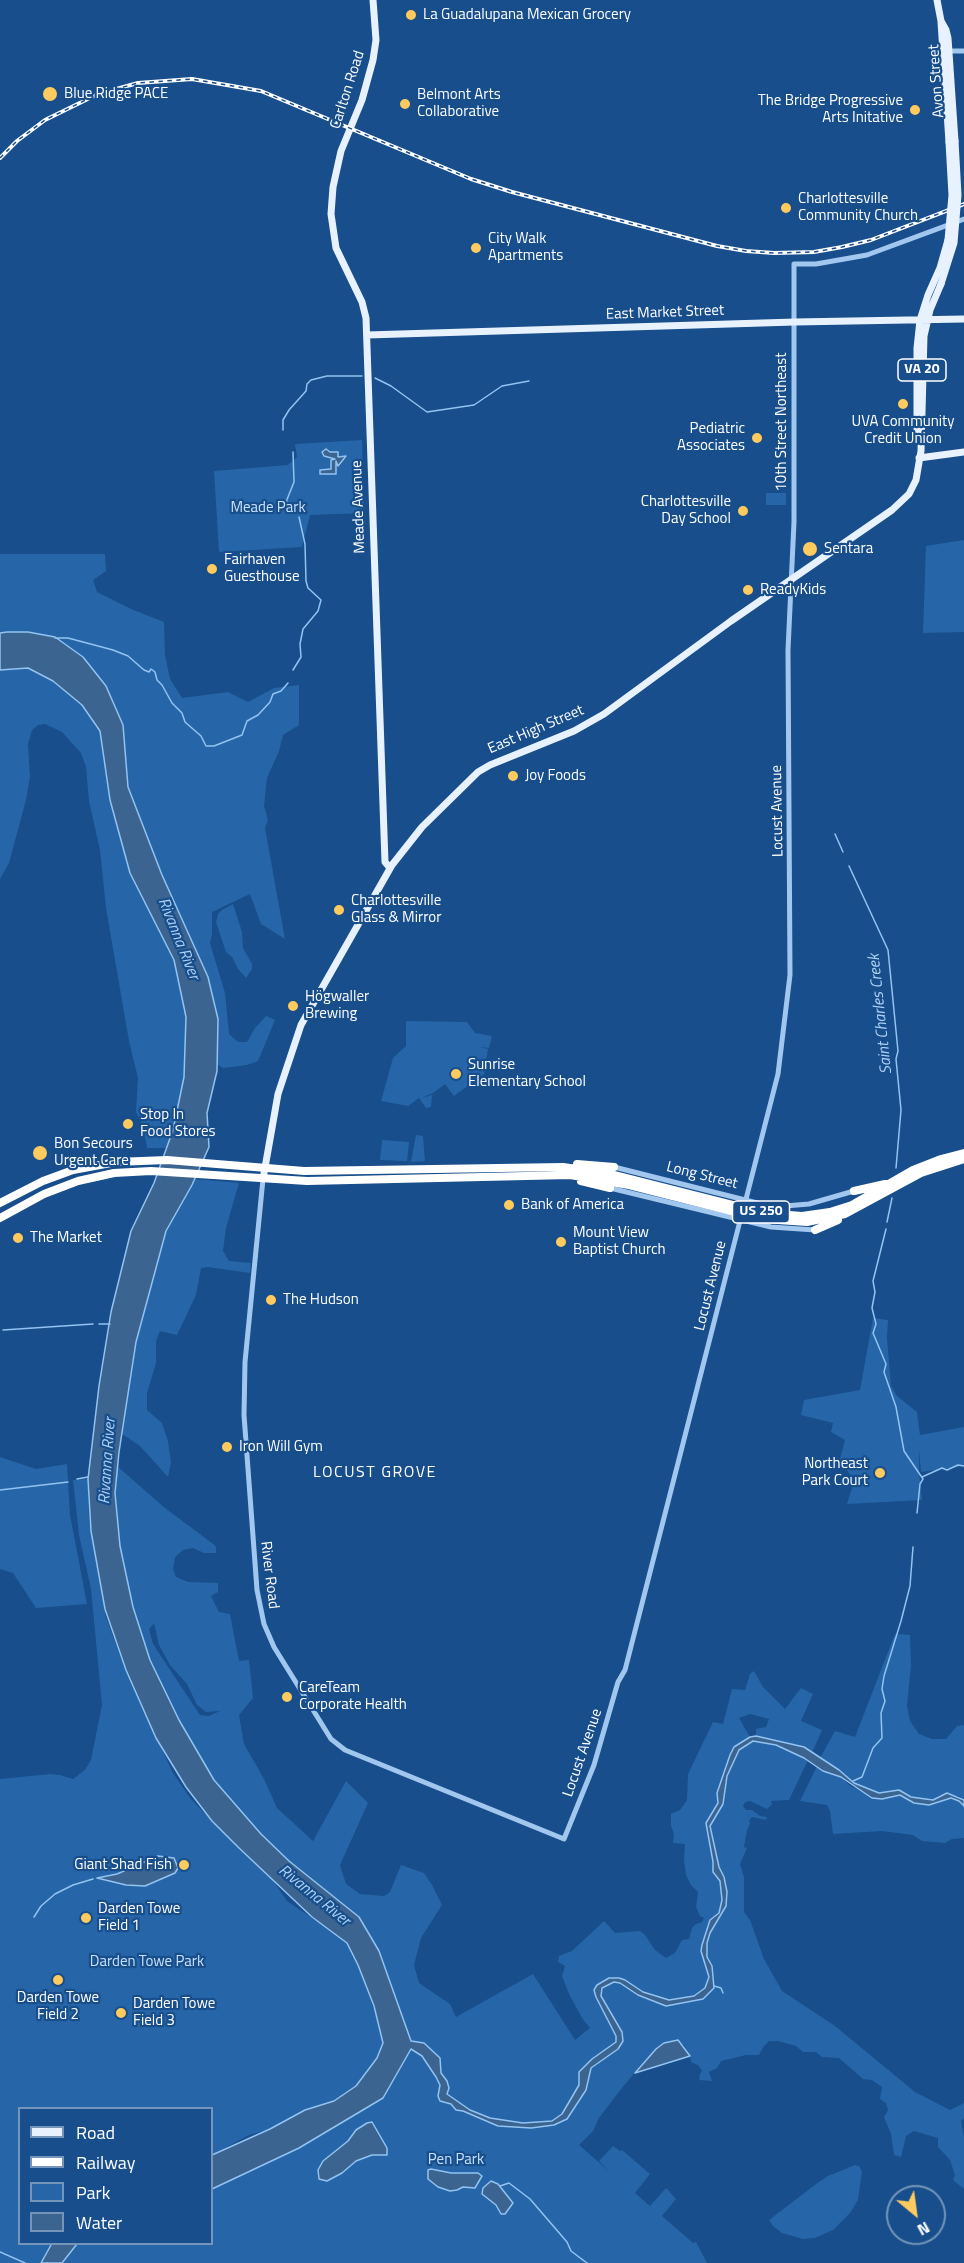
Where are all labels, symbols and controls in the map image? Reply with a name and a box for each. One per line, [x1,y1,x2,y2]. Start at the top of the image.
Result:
place label: La Guadalupana Mexican Grocery [423,6,631,24]
marker: La Guadalupana Mexican Grocery [404,8,418,22]
street label: Avon Street [925,44,949,118]
street label: Carlton Road [327,49,369,131]
marker: Blue Ridge PACE [41,85,59,103]
place label: Blue Ridge PACE [64,85,168,103]
place label: Belmont Arts Collaborative [417,86,501,121]
place label: The Bridge Progressive Arts Initative [758,92,903,127]
marker: Belmont Arts Collaborative [398,97,412,111]
marker: The Bridge Progressive Arts Initative [908,103,922,117]
place label: Charlottesville Community Church [798,190,918,225]
marker: Charlottesville Community Church [779,201,793,215]
place label: City Walk Apartments [488,230,563,265]
marker: City Walk Apartments [469,241,483,255]
street label: East Market Street [606,302,724,324]
street label: 10th Street Northeast [773,352,791,492]
road number: VA 20 [898,359,946,381]
marker: UVA Community Credit Union [896,397,910,411]
place label: UVA Community Credit Union [851,413,955,448]
place label: Pediatric Associates [677,420,745,455]
marker: Pediatric Associates [750,431,764,445]
street label: Meade Avenue [348,460,370,554]
place label: Charlottesville Day School [641,493,731,528]
park label: Meade Park [230,499,306,517]
marker: Charlottesville Day School [736,504,750,518]
marker: Sentara [801,540,819,558]
place label: Sentara [824,540,873,558]
place label: Fairhaven Guesthouse [224,551,300,586]
marker: Fairhaven Guesthouse [205,562,219,576]
place label: ReadyKids [760,581,826,599]
marker: ReadyKids [741,583,755,597]
street label: East High Street [485,702,587,758]
street label: Locust Avenue [768,765,788,857]
place label: Joy Foods [525,767,586,785]
marker: Joy Foods [506,769,520,783]
place label: Charlottesville Glass & Mirror [351,892,441,927]
water label: Rivanna River [153,895,203,983]
marker: Charlottesville Glass & Mirror [332,903,346,917]
water label: Saint Charles Creek [865,953,897,1075]
place label: Högwaller Brewing [305,988,369,1023]
marker: Högwaller Brewing [286,999,300,1013]
place label: Sunrise Elementary School [468,1056,586,1091]
marker: Sunrise Elementary School [449,1067,463,1081]
place label: Stop In Food Stores [140,1106,215,1141]
marker: Stop In Food Stores [121,1117,135,1131]
place label: Bon Secours Urgent Care [54,1135,133,1170]
marker: Bon Secours Urgent Care [31,1144,49,1162]
street label: Long Street [665,1158,739,1194]
place label: Bank of America [521,1196,624,1214]
marker: Bank of America [502,1198,516,1212]
road number: US 250 [732,1201,789,1223]
place label: Mount View Baptist Church [573,1224,666,1259]
place label: The Market [30,1229,102,1247]
marker: The Market [11,1231,25,1245]
marker: Mount View Baptist Church [554,1235,568,1249]
street label: Locust Avenue [691,1239,731,1333]
place label: The Hudson [283,1291,359,1309]
marker: The Hudson [264,1293,278,1307]
water label: Rivanna River [95,1417,121,1505]
place label: Iron Will Gym [239,1438,323,1456]
marker: Iron Will Gym [220,1440,234,1454]
place label: Northeast Park Court [802,1455,868,1490]
district label: LOCUST GROVE [313,1463,437,1483]
marker: Northeast Park Court [873,1466,887,1480]
street label: River Road [256,1540,282,1610]
place label: CareTeam Corporate Health [299,1679,407,1714]
marker: CareTeam Corporate Health [280,1690,294,1704]
street label: Locust Avenue [560,1707,606,1799]
place label: Giant Shad Fish [74,1856,172,1874]
marker: Giant Shad Fish [177,1858,191,1872]
water label: Rivanna River [274,1861,354,1931]
place label: Darden Towe Field 1 [98,1900,180,1935]
marker: Darden Towe Field 1 [79,1911,93,1925]
park label: Darden Towe Park [90,1953,204,1971]
marker: Darden Towe Field 2 [51,1973,65,1987]
place label: Darden Towe Field 2 [17,1989,99,2024]
place label: Darden Towe Field 3 [133,1995,215,2030]
marker: Darden Towe Field 3 [114,2006,128,2020]
legend [18,2107,213,2245]
text: Road [76,2119,115,2146]
text: Railway [76,2149,135,2176]
park label: Pen Park [428,2151,484,2169]
text: Park [76,2179,110,2206]
north arrow [886,2185,946,2245]
text: Water [76,2209,122,2236]
text: N [913,2216,934,2242]

